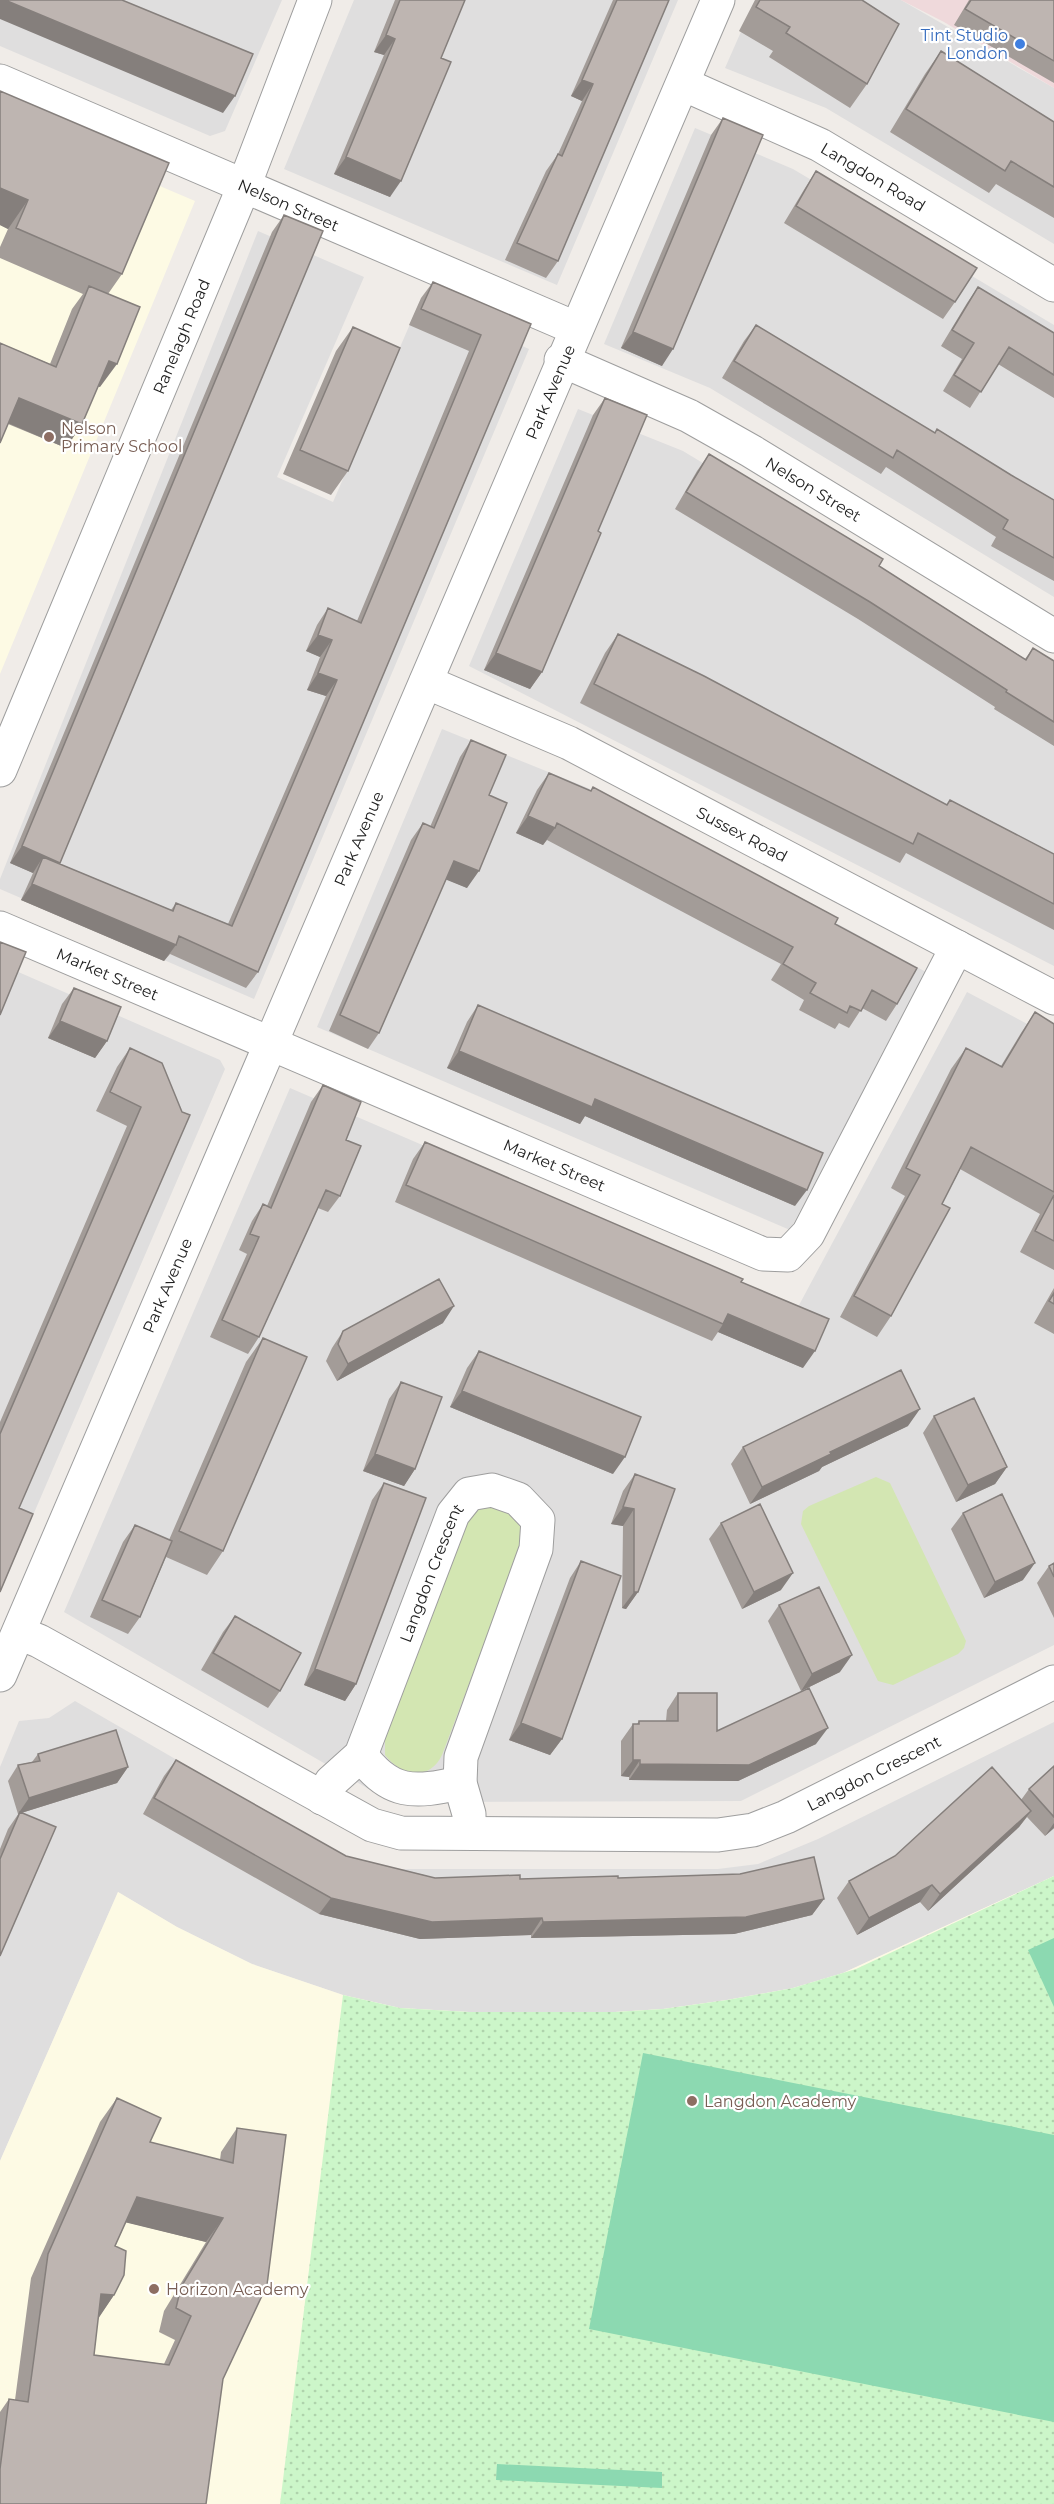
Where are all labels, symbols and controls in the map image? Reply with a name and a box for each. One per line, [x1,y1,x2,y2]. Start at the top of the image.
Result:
place label: Tint Studio London [921,26,1008,63]
marker: Tint Studio London [1013,37,1027,51]
street label: Langdon Road [817,139,929,216]
street label: Nelson Street [235,175,342,236]
street label: Ranelagh Road [149,276,214,397]
street label: Park Avenue [522,342,579,442]
place label: Nelson Primary School [61,419,182,456]
marker: Nelson Primary School [42,430,56,444]
street label: Nelson Street [762,453,865,526]
street label: Park Avenue [330,789,388,889]
street label: Sussex Road [693,803,791,866]
street label: Market Street [54,944,162,1005]
street label: Market Street [500,1135,609,1196]
street label: Park Avenue [139,1235,196,1336]
street label: Langdon Crescent [396,1499,468,1645]
street label: Langdon Crescent [804,1731,944,1815]
place label: Langdon Academy [704,2092,857,2111]
marker: Langdon Academy [685,2094,699,2108]
place label: Horizon Academy [166,2280,309,2299]
marker: Horizon Academy [147,2282,161,2296]

